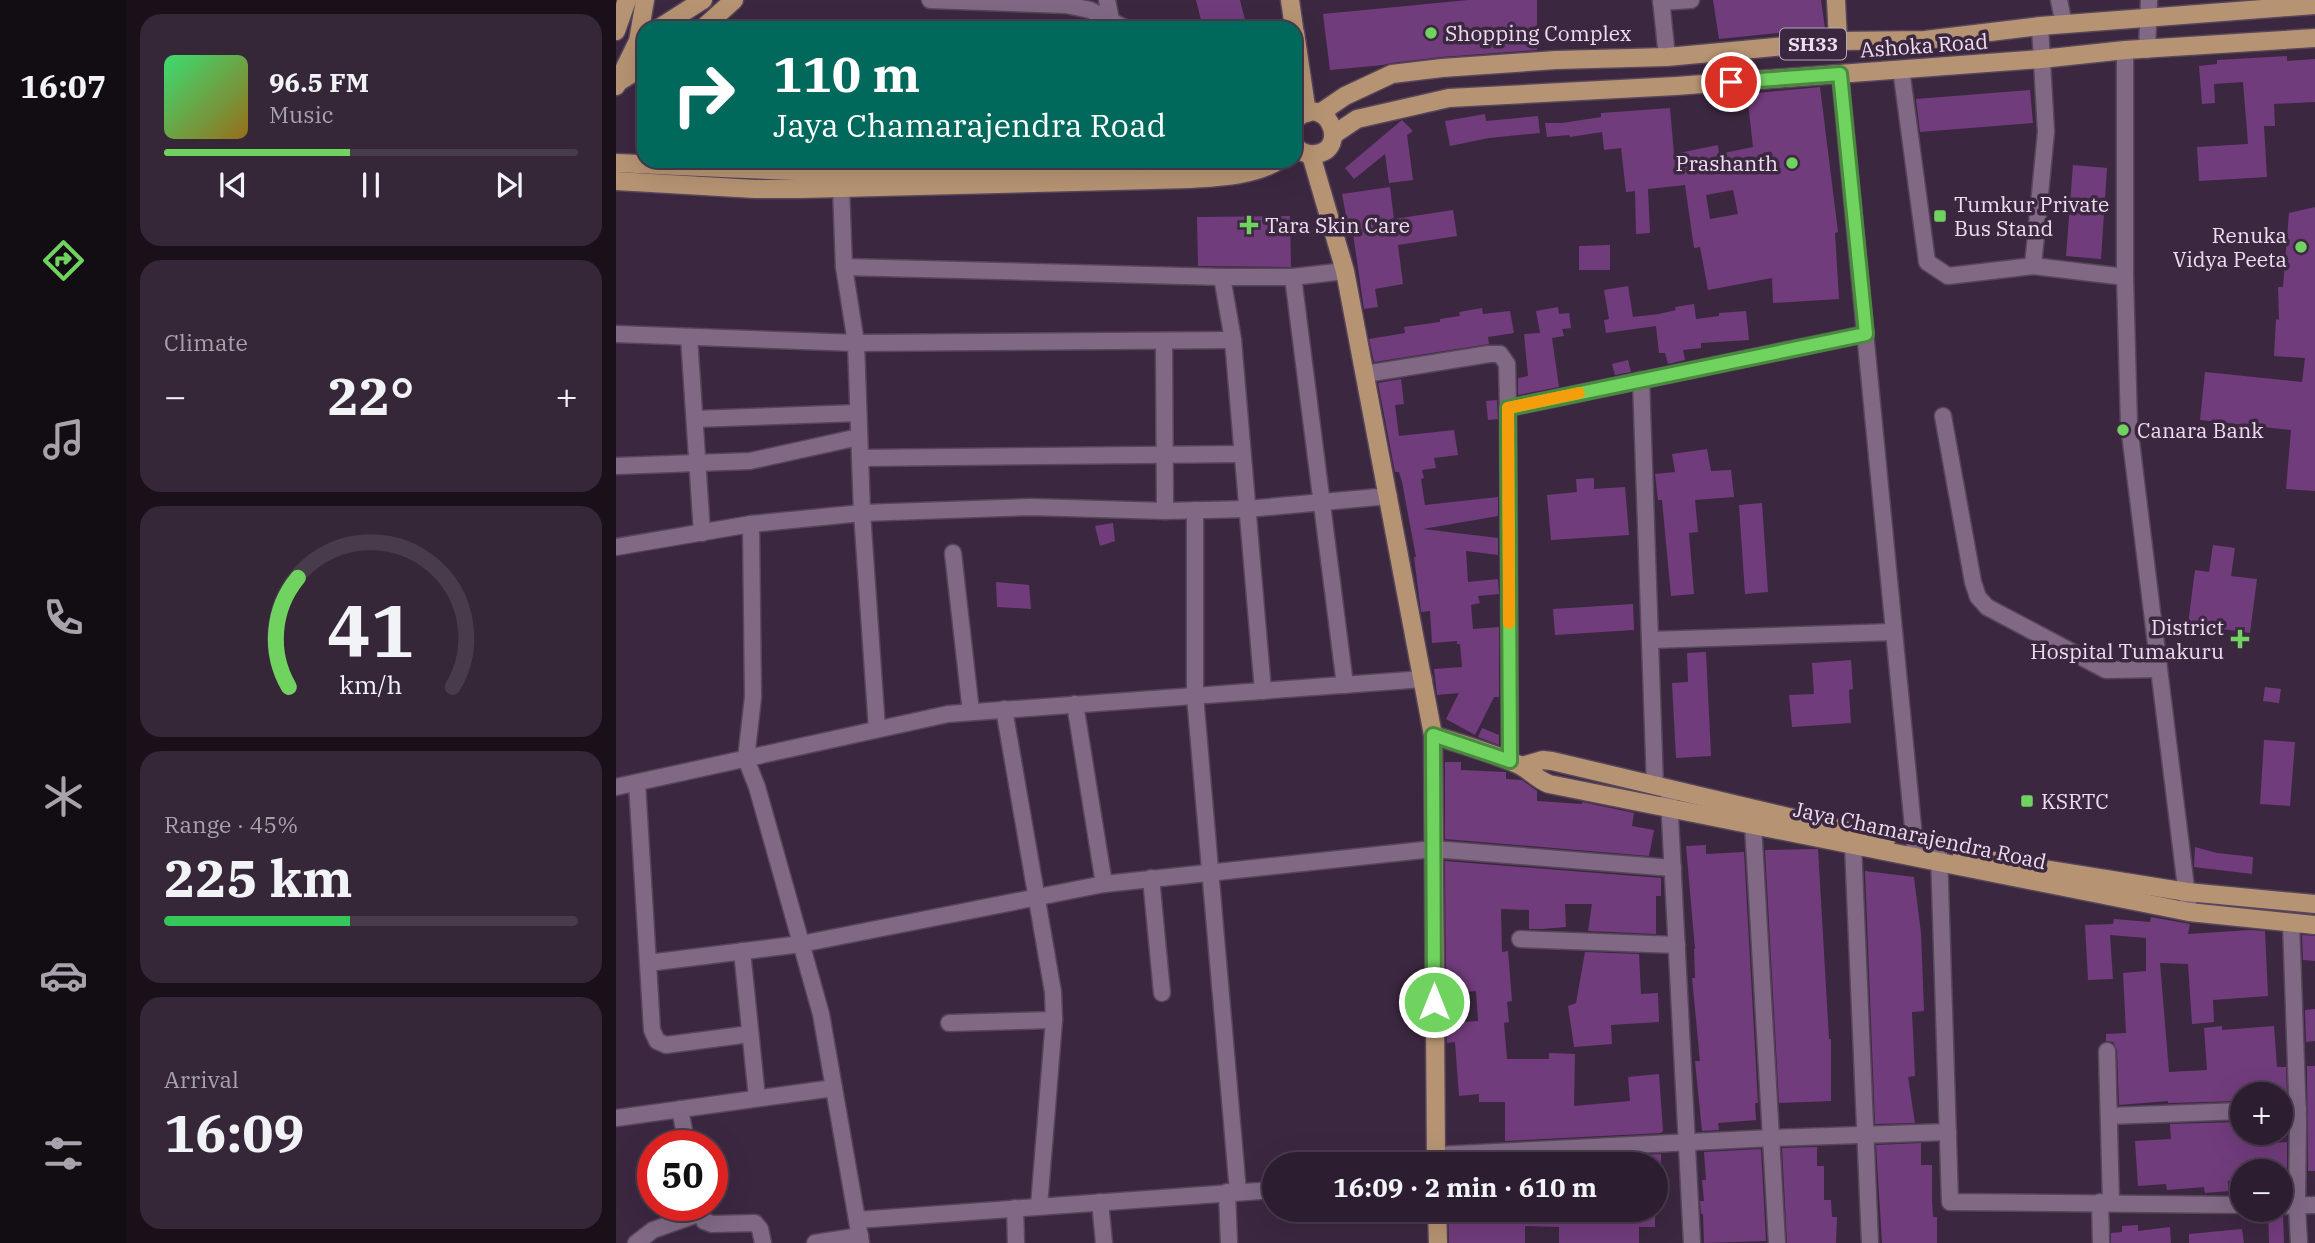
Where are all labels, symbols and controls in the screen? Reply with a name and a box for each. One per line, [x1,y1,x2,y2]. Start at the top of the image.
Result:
place label: Shopping Complex [1445,19,1632,47]
marker: Shopping Complex [1423,25,1439,41]
street label: Ashoka Road [1859,27,1989,63]
road number: SH33 [1780,28,1846,60]
text: 110 m [773,42,920,105]
icon: right [658,49,749,140]
pin [1701,52,1761,112]
icon: arrive [1712,63,1750,101]
text: 16:07 [20,65,106,107]
text: 96.5 FM [269,65,369,99]
text: Music [269,99,334,129]
text: Jaya Chamarajendra Road [773,104,1166,146]
place label: Prashanth [1676,149,1778,177]
marker: Prashanth [1784,155,1800,171]
icon: previous [214,166,252,204]
icon: pause [352,166,390,204]
icon: next [490,166,528,204]
place label: Tumkur Private Bus Stand [1954,190,2109,242]
marker: Tumkur Private Bus Stand [1932,208,1948,224]
place label: Tara Skin Care [1265,211,1410,239]
marker: Tara Skin Care [1239,215,1259,235]
place label: Renuka Vidya Peeta [2173,221,2287,273]
icon: directions [39,236,88,285]
marker: Renuka Vidya Peeta [2293,239,2309,255]
text: Climate [164,327,248,357]
text: 22° [328,362,414,429]
text: − [164,371,187,420]
text: + [555,371,578,420]
icon: music [39,415,88,464]
place label: Canara Bank [2137,416,2264,444]
marker: Canara Bank [2115,422,2131,438]
text: 41 [327,583,415,678]
icon: phone [39,593,88,642]
place label: District Hospital Tumakuru [2030,613,2224,665]
marker: District Hospital Tumakuru [2230,629,2250,649]
text: km/h [339,668,403,701]
icon: climate [39,772,88,821]
place label: KSRTC [2041,787,2109,815]
marker: KSRTC [2019,793,2035,809]
street label: Jaya Chamarajendra Road [1791,794,2049,876]
text: Range · 45% [164,809,298,839]
text: 225 km [164,844,353,911]
icon: car [39,951,88,1000]
position arrow [1397,965,1471,1039]
text: Arrival [164,1064,239,1094]
map controls [2230,1082,2293,1222]
button: + [2230,1082,2293,1145]
text: 16:09 [164,1099,305,1166]
icon: filters [39,1129,88,1178]
speed limit sign: 50 [637,1130,728,1221]
button: − [2230,1159,2293,1222]
text: 16:09 · 2 min · 610 m [1333,1170,1597,1204]

